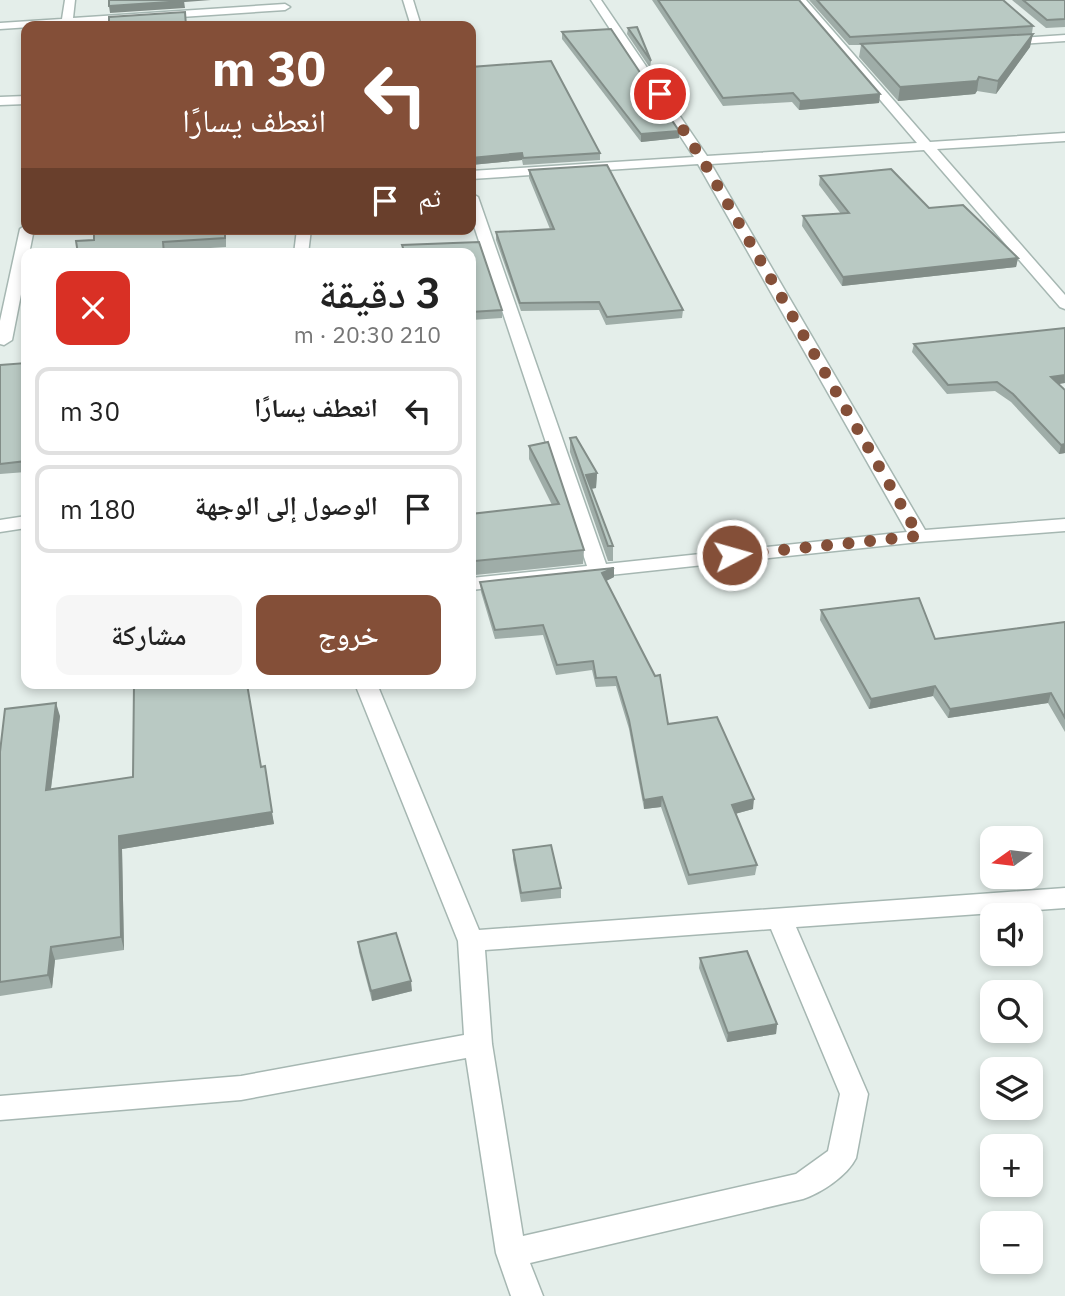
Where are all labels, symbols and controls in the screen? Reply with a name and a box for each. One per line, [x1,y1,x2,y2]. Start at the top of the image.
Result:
text: 30 m [212,36,326,99]
icon: left [350,49,441,140]
pin [630,64,690,124]
icon: arrive [641,75,679,113]
text: انعطف يسارًا [182,99,326,141]
text: ثم [418,180,441,214]
icon: arrive [366,182,404,220]
text: 3 دقيقة [319,265,441,320]
button: close [56,271,130,345]
text: 210 m · 20:30 [294,319,441,349]
text: انعطف يسارًا [254,390,378,424]
icon: left [399,392,437,430]
text: 30 m [60,394,120,428]
text: الوصول إلى الوجهة [195,488,378,522]
icon: arrive [399,490,437,528]
text: 180 m [60,492,136,526]
position arrow [695,518,769,592]
button: مشاركة [56,595,242,675]
button: خروج [256,595,441,675]
north arrow [980,826,1043,889]
map controls [980,826,1043,1274]
button: sound [980,903,1043,966]
button: search [980,980,1043,1043]
button: layers [980,1057,1043,1120]
button: + [980,1134,1043,1197]
button: − [980,1211,1043,1274]

